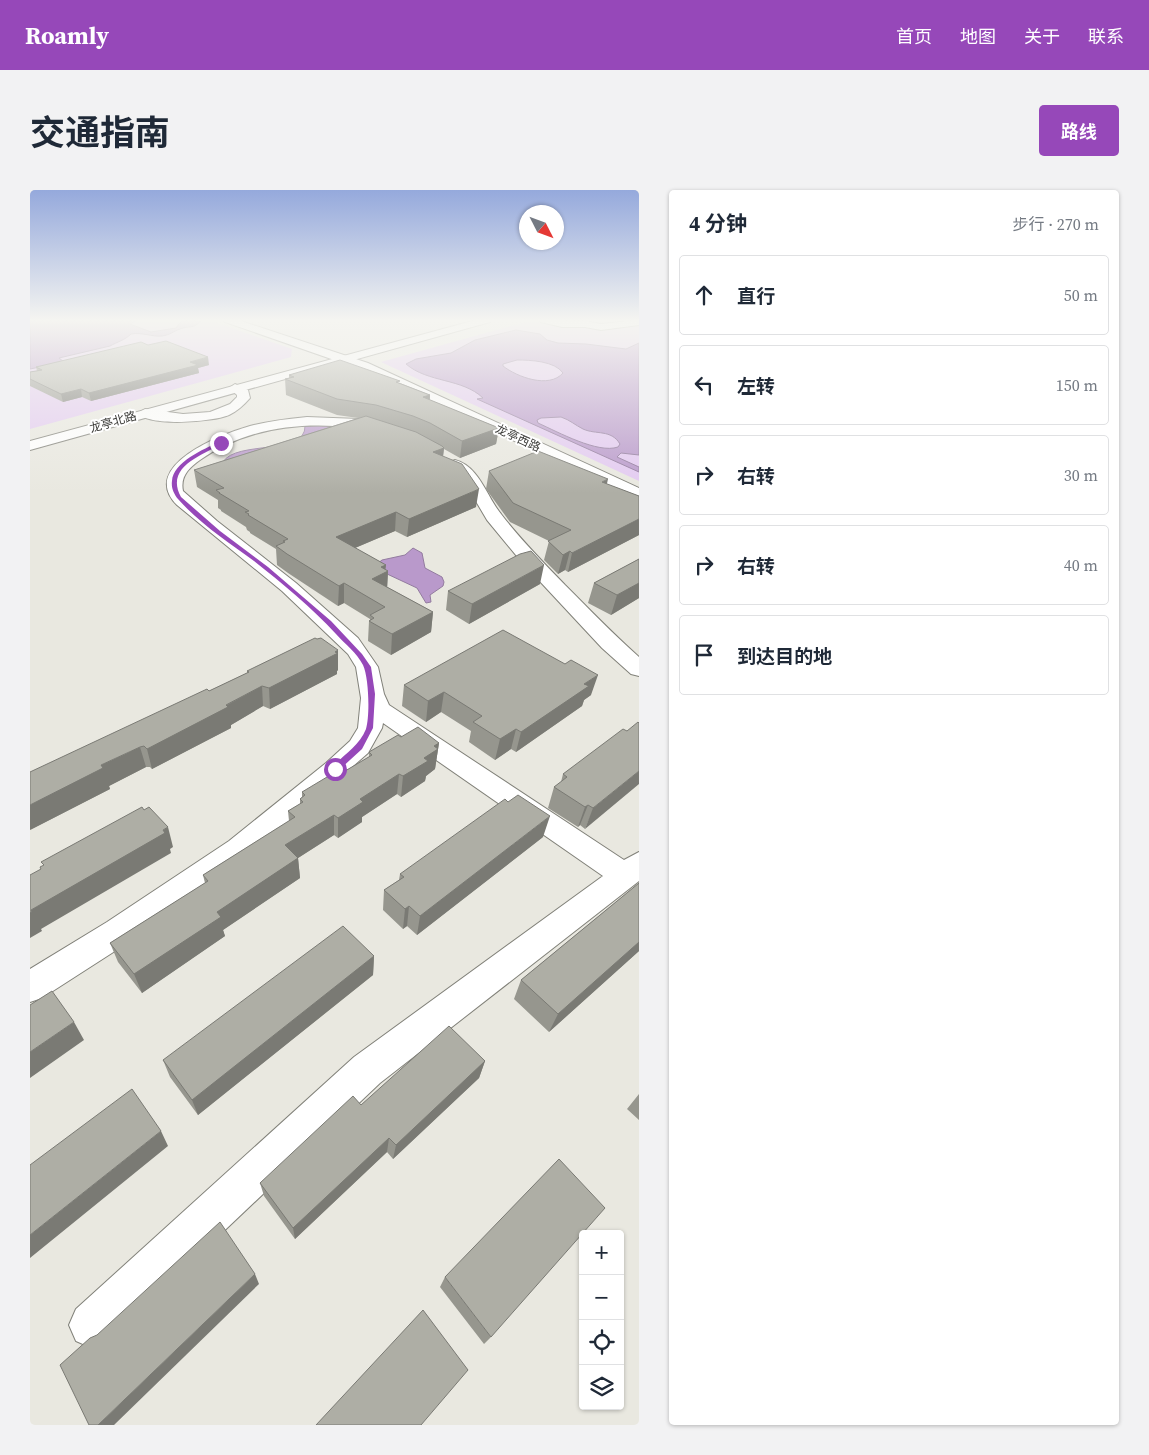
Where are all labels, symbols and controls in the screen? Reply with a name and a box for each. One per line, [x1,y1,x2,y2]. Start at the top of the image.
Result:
text: Roamly [25,19,109,52]
text: 首页 [896,24,932,49]
text: 地图 [960,24,996,49]
text: 关于 [1024,24,1060,49]
text: 联系 [1088,24,1124,49]
button: 路线 [1039,105,1119,156]
text: 交通指南 [30,109,170,157]
north arrow [519,205,564,250]
text: 4 分钟 [689,209,747,238]
text: 步行 · 270 m [1013,213,1099,235]
icon: ahead [690,281,718,309]
text: 直行 [737,283,775,309]
text: 50 m [1064,284,1098,306]
icon: left [690,371,718,399]
text: 左转 [737,373,775,399]
text: 150 m [1056,374,1098,396]
street label: 龙亭北路 [88,408,138,436]
street label: 龙亭西路 [493,421,543,455]
route end [210,432,233,455]
icon: right [690,461,718,489]
text: 右转 [737,463,775,489]
text: 30 m [1064,464,1098,486]
icon: right [690,551,718,579]
text: 右转 [737,553,775,579]
text: 40 m [1064,554,1098,576]
icon: arrive [690,641,718,669]
text: 到达目的地 [737,643,832,669]
route start [324,758,347,781]
map controls [579,1230,624,1410]
button: + [579,1230,624,1275]
button: − [579,1275,624,1320]
button: locate [579,1320,624,1365]
button: layers [579,1365,624,1410]

